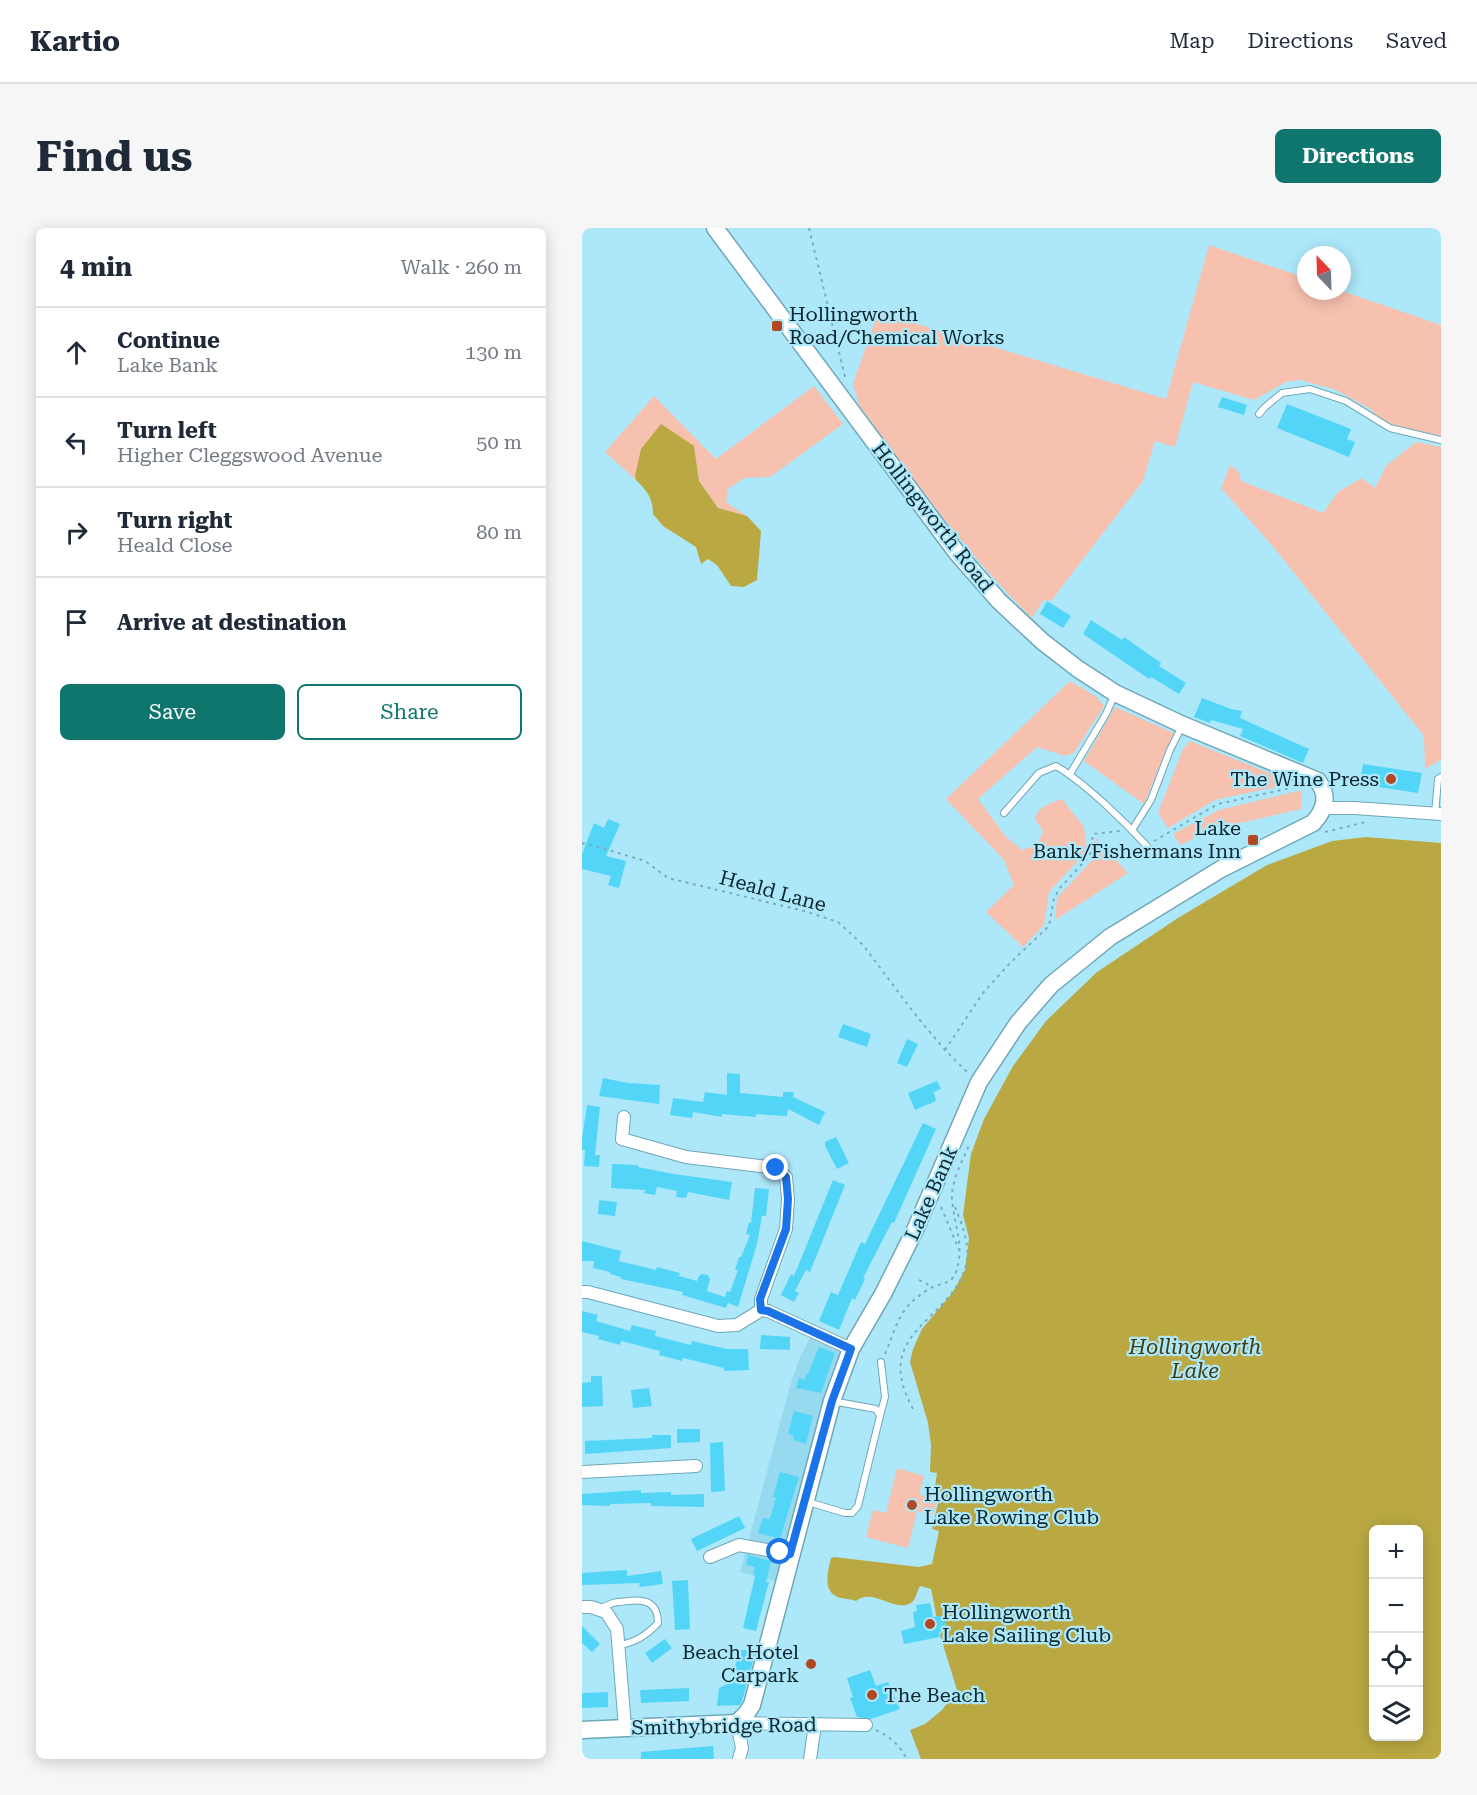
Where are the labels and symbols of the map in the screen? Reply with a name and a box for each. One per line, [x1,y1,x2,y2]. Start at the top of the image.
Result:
north arrow [1297,246,1351,300]
place label: Hollingworth Road/Chemical Works [789,302,1004,349]
marker: Hollingworth Road/Chemical Works [770,319,784,333]
street label: Hollingworth Road [867,437,999,597]
place label: The Wine Press [1230,767,1379,791]
marker: The Wine Press [1384,772,1398,786]
place label: Lake Bank/Fishermans Inn [1033,816,1241,863]
marker: Lake Bank/Fishermans Inn [1246,833,1260,847]
street label: Heald Lane [717,865,829,917]
street label: Lake Bank [900,1142,963,1244]
route end [762,1154,788,1180]
water label: Hollingworth Lake [1128,1335,1262,1383]
place label: Hollingworth Lake Rowing Club [924,1482,1099,1529]
marker: Hollingworth Lake Rowing Club [905,1498,919,1512]
route start [766,1538,792,1564]
place label: Hollingworth Lake Sailing Club [942,1600,1111,1647]
marker: Hollingworth Lake Sailing Club [923,1617,937,1631]
place label: Beach Hotel Carpark [682,1640,799,1687]
marker: Beach Hotel Carpark [804,1657,818,1671]
place label: The Beach [884,1683,986,1707]
marker: The Beach [865,1688,879,1702]
street label: Smithybridge Road [631,1712,817,1740]

